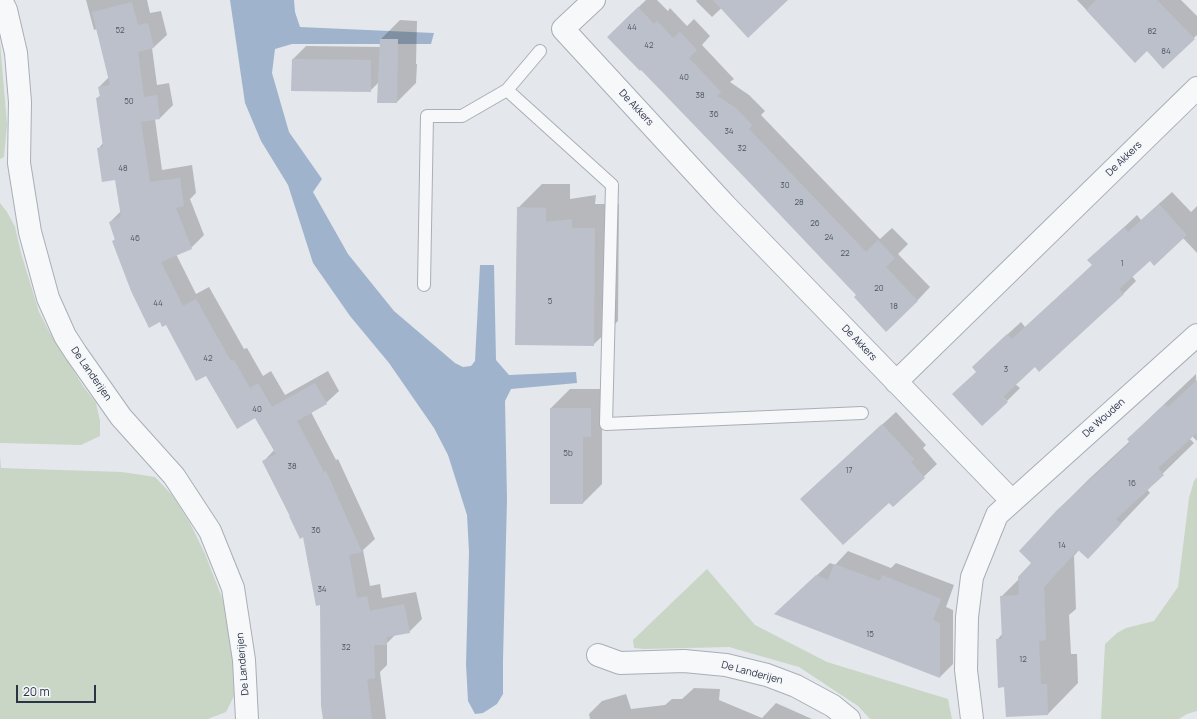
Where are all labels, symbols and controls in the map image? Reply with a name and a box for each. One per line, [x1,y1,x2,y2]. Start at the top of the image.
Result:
house number: 44 [627,23,637,33]
house number: 52 [116,26,124,36]
house number: 82 [1147,27,1157,37]
house number: 42 [644,41,654,51]
house number: 84 [1161,47,1171,57]
house number: 40 [679,73,689,83]
street label: De Akkers [616,87,656,129]
house number: 38 [695,91,705,101]
house number: 50 [124,97,134,107]
house number: 36 [709,110,719,120]
house number: 34 [724,127,734,137]
street label: De Akkers [1104,139,1144,179]
house number: 32 [738,144,746,154]
house number: 48 [118,164,128,174]
house number: 30 [780,181,790,191]
house number: 28 [794,198,804,208]
house number: 26 [810,219,820,229]
house number: 24 [824,233,834,243]
house number: 46 [130,234,140,244]
house number: 22 [840,249,850,259]
house number: 1 [1120,259,1124,269]
house number: 20 [874,284,884,294]
house number: 5 [548,297,552,307]
house number: 44 [153,299,163,309]
house number: 18 [890,302,898,312]
street label: De Akkers [839,323,879,363]
street label: De Landerijen [68,345,114,403]
house number: 42 [203,354,213,364]
house number: 3 [1004,365,1008,375]
street label: De Wouden [1080,396,1128,440]
house number: 40 [252,405,262,415]
house number: 5b [563,449,573,459]
house number: 38 [287,462,297,472]
house number: 17 [845,466,853,476]
house number: 16 [1128,479,1136,489]
house number: 36 [311,526,321,536]
house number: 14 [1058,541,1066,551]
house number: 34 [317,585,327,595]
house number: 15 [866,630,874,640]
street label: De Landerijen [234,632,252,696]
house number: 32 [342,643,350,653]
house number: 12 [1019,655,1027,665]
street label: De Landerijen [720,659,784,687]
scale bar [18,677,98,703]
text: 20 m [23,683,50,700]

